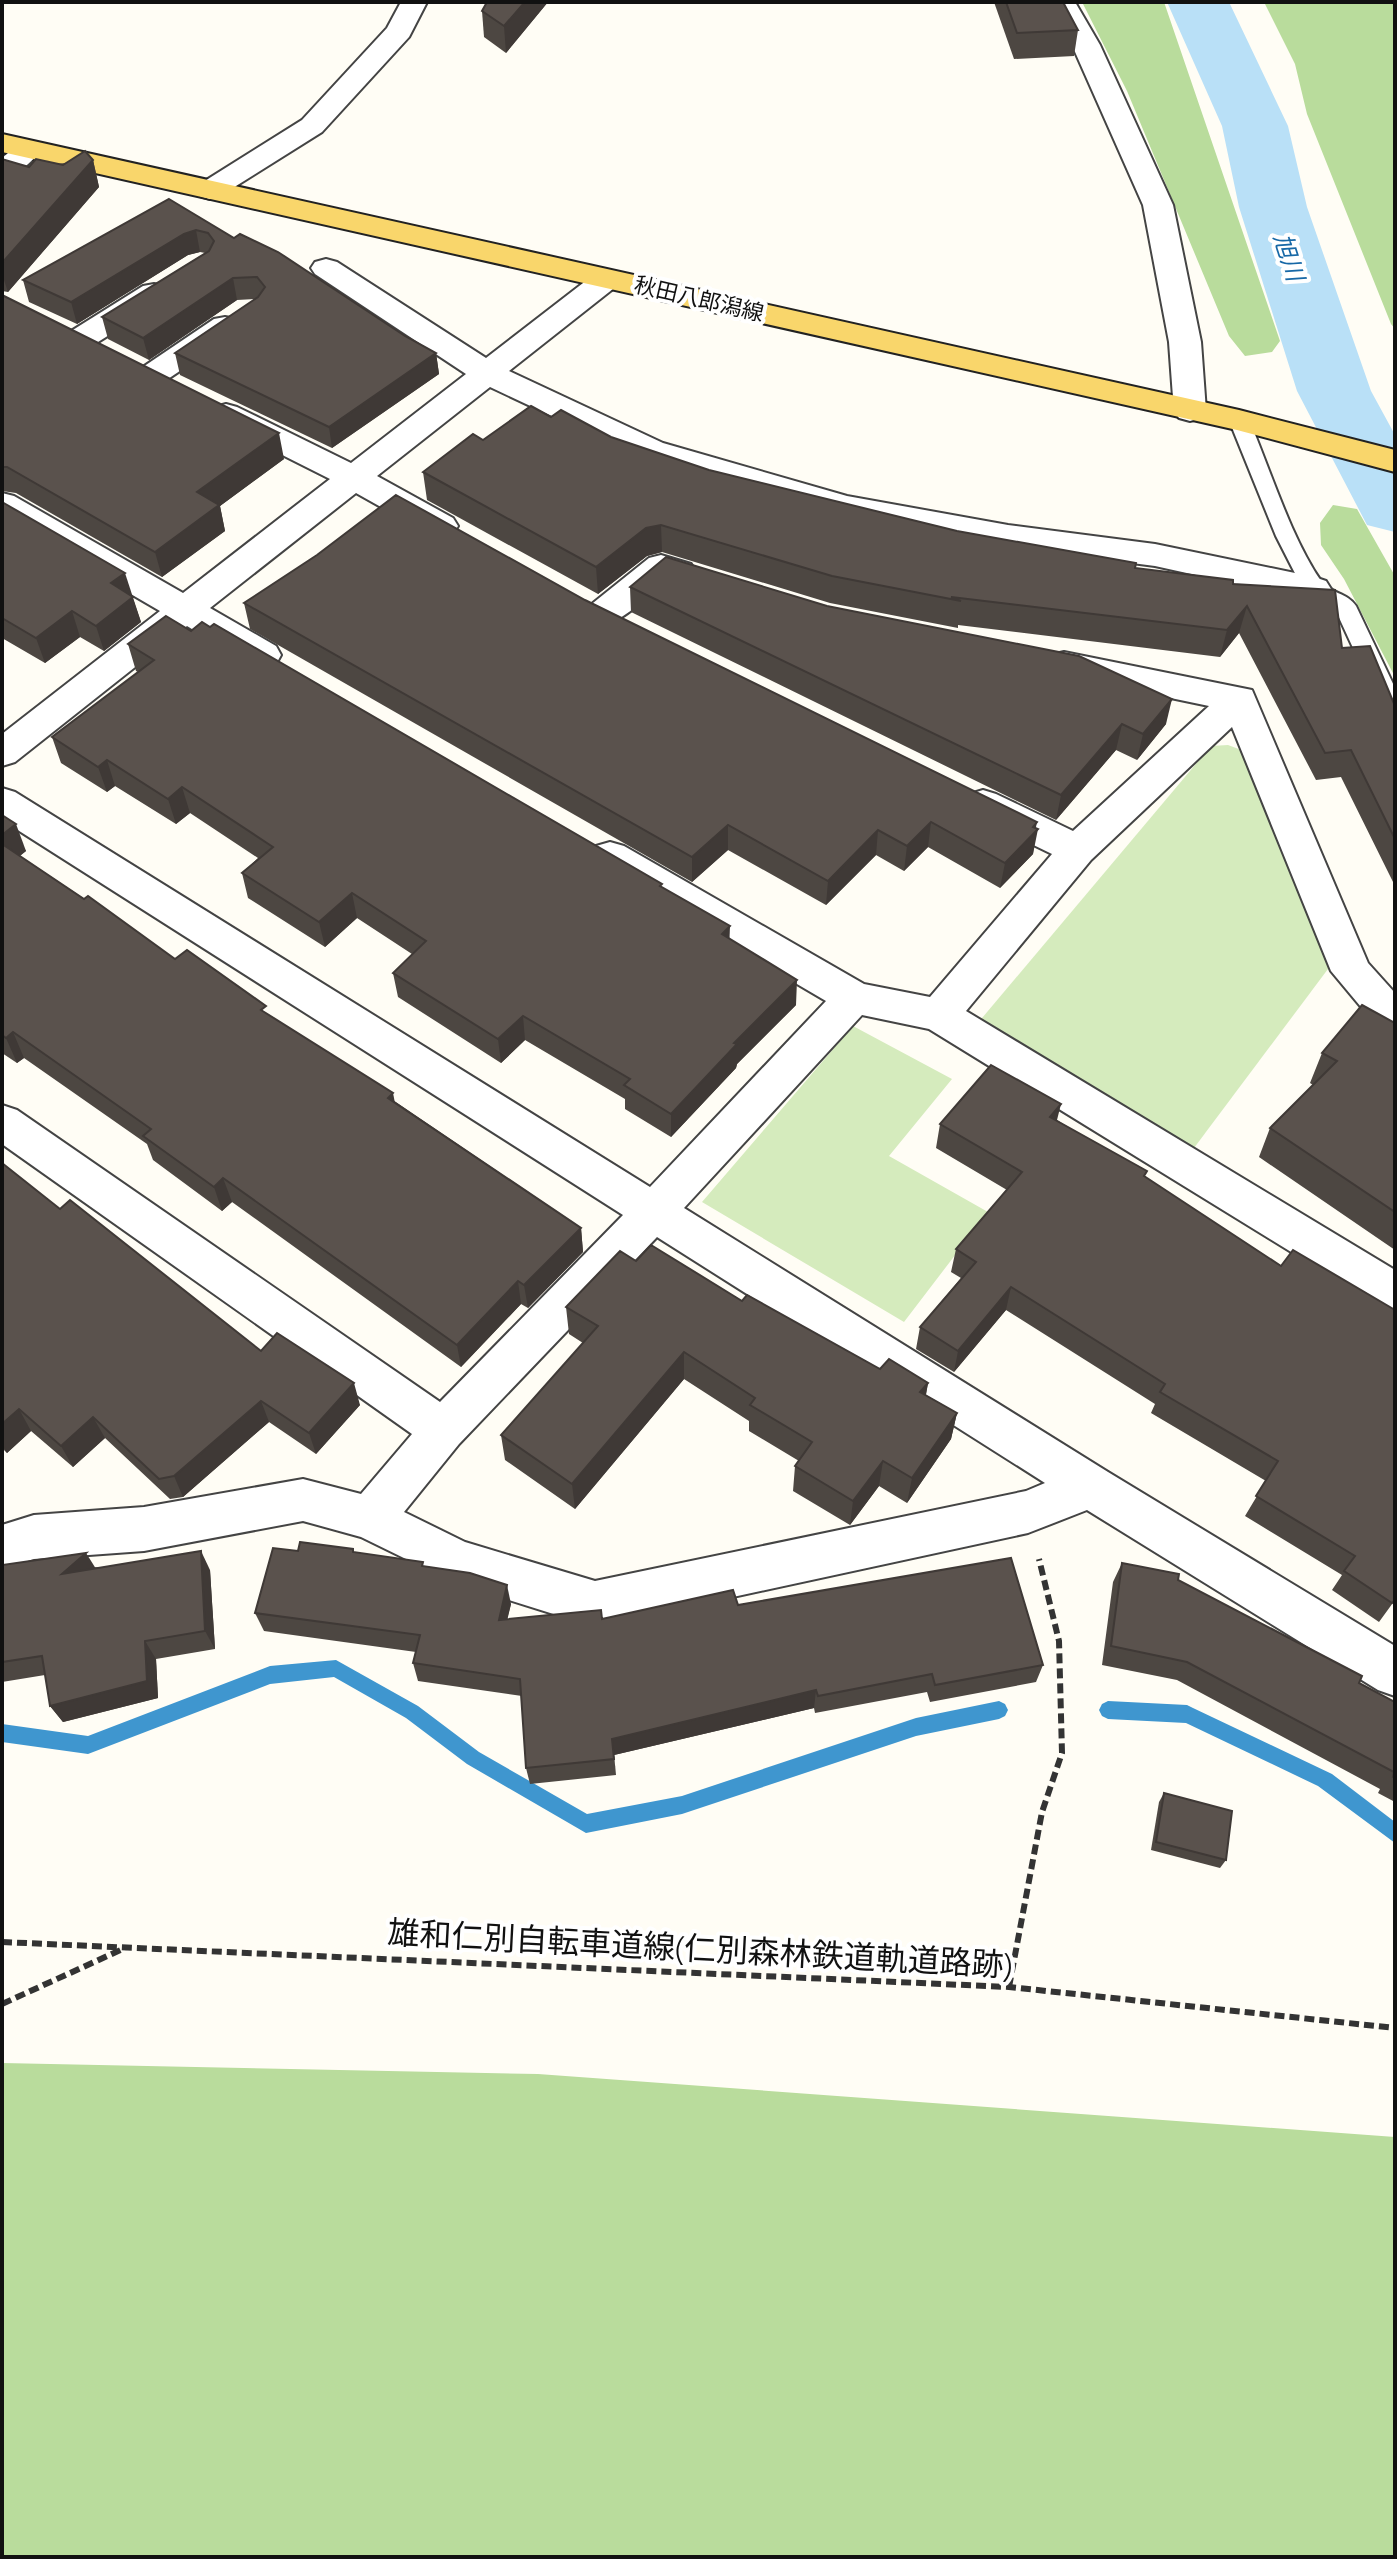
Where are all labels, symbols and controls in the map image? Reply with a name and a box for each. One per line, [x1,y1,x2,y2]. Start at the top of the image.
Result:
water label: 旭川 [1268,230,1311,287]
street label: 秋田八郎潟線 [632,271,766,327]
street label: 雄和仁別自転車道線(仁別森林鉄道軌道路跡) [387,1914,1013,1984]

